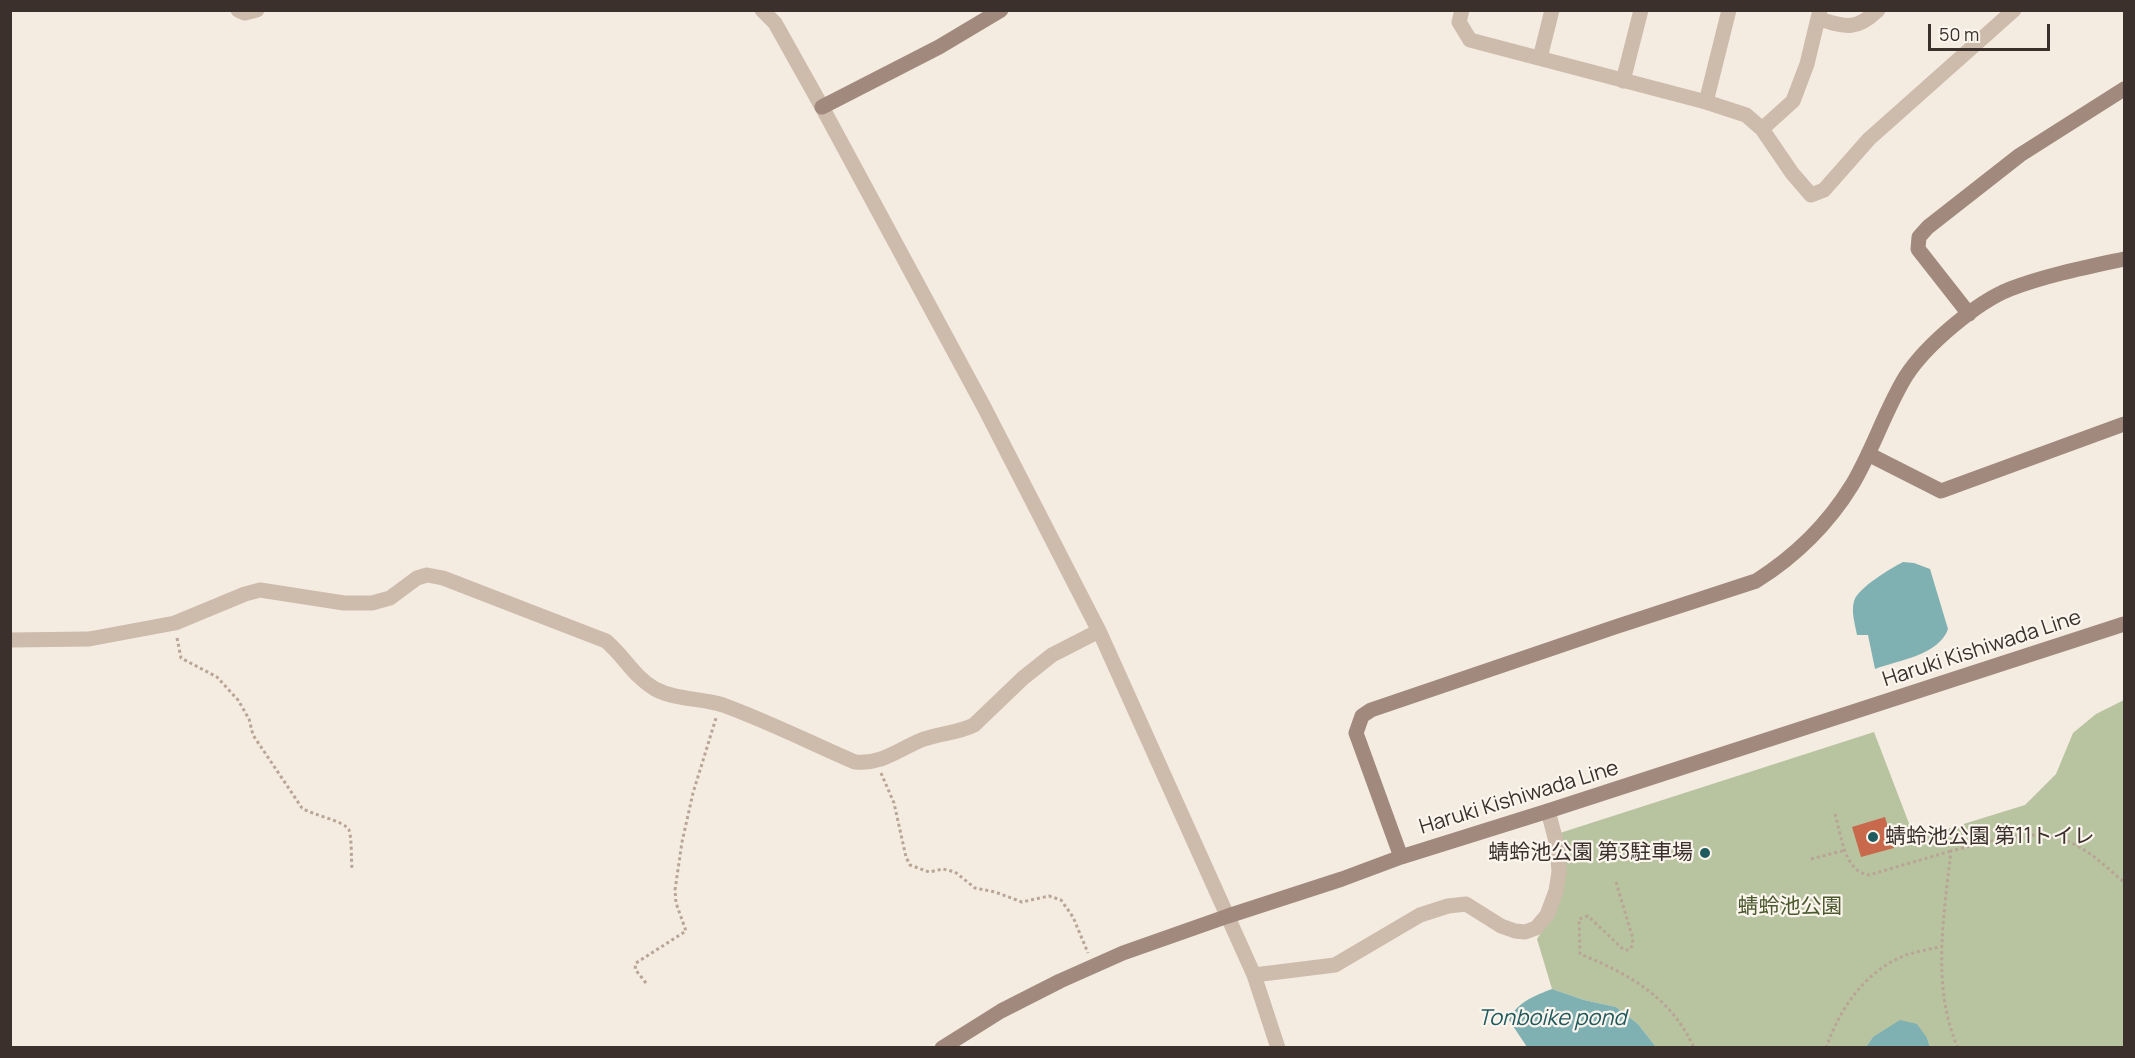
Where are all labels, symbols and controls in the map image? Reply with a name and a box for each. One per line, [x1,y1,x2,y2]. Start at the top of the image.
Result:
scale bar [1931,12,2052,50]
text: 50 m [1939,22,1979,46]
street label: Haruki Kishiwada Line [1880,605,2084,693]
street label: Haruki Kishiwada Line [1416,756,1622,840]
place label: 蜻蛉池公園 第11トイレ [1885,824,2095,850]
marker: 蜻蛉池公園 第11トイレ [1866,830,1880,844]
place label: 蜻蛉池公園 第3駐車場 [1488,840,1693,866]
marker: 蜻蛉池公園 第3駐車場 [1698,846,1712,860]
park label: 蜻蛉池公園 [1738,894,1842,920]
water label: Tonboike pond [1478,1006,1626,1032]

